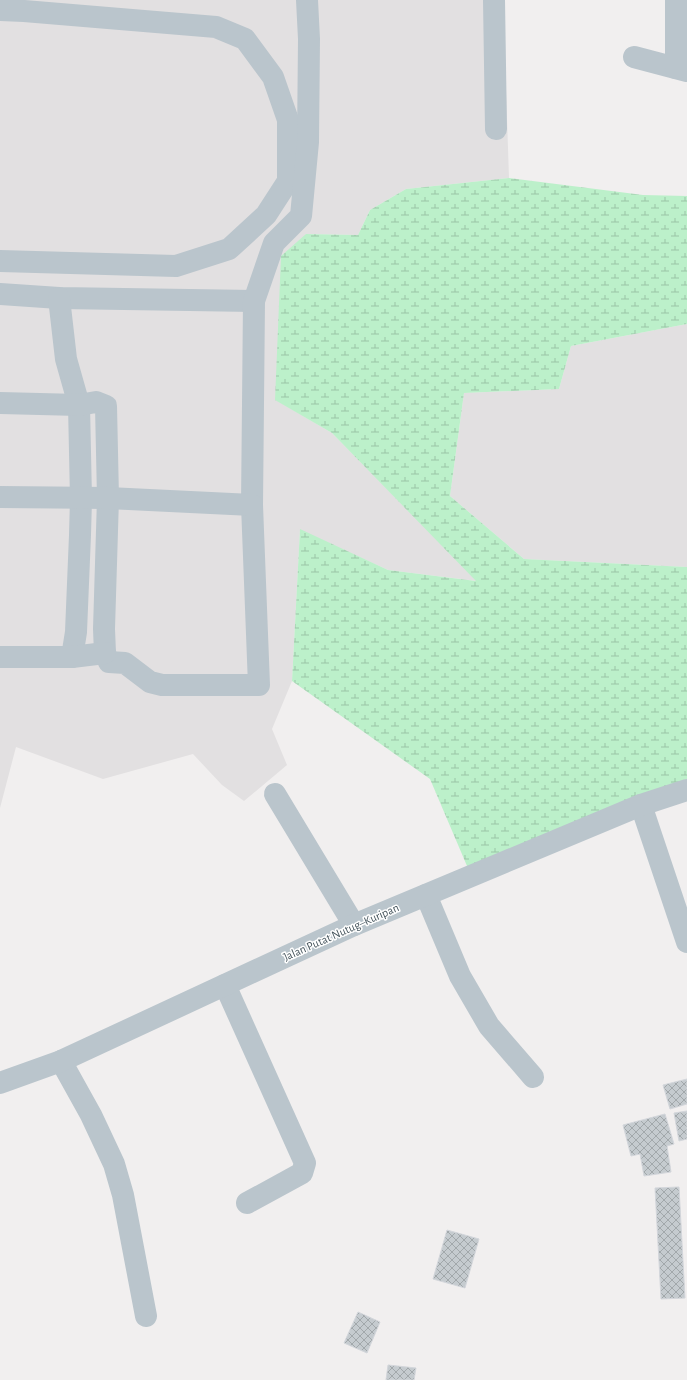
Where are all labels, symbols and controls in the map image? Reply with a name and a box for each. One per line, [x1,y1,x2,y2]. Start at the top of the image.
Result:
street label: Jalan Putat Nutug–Kuripan [281,901,401,963]

